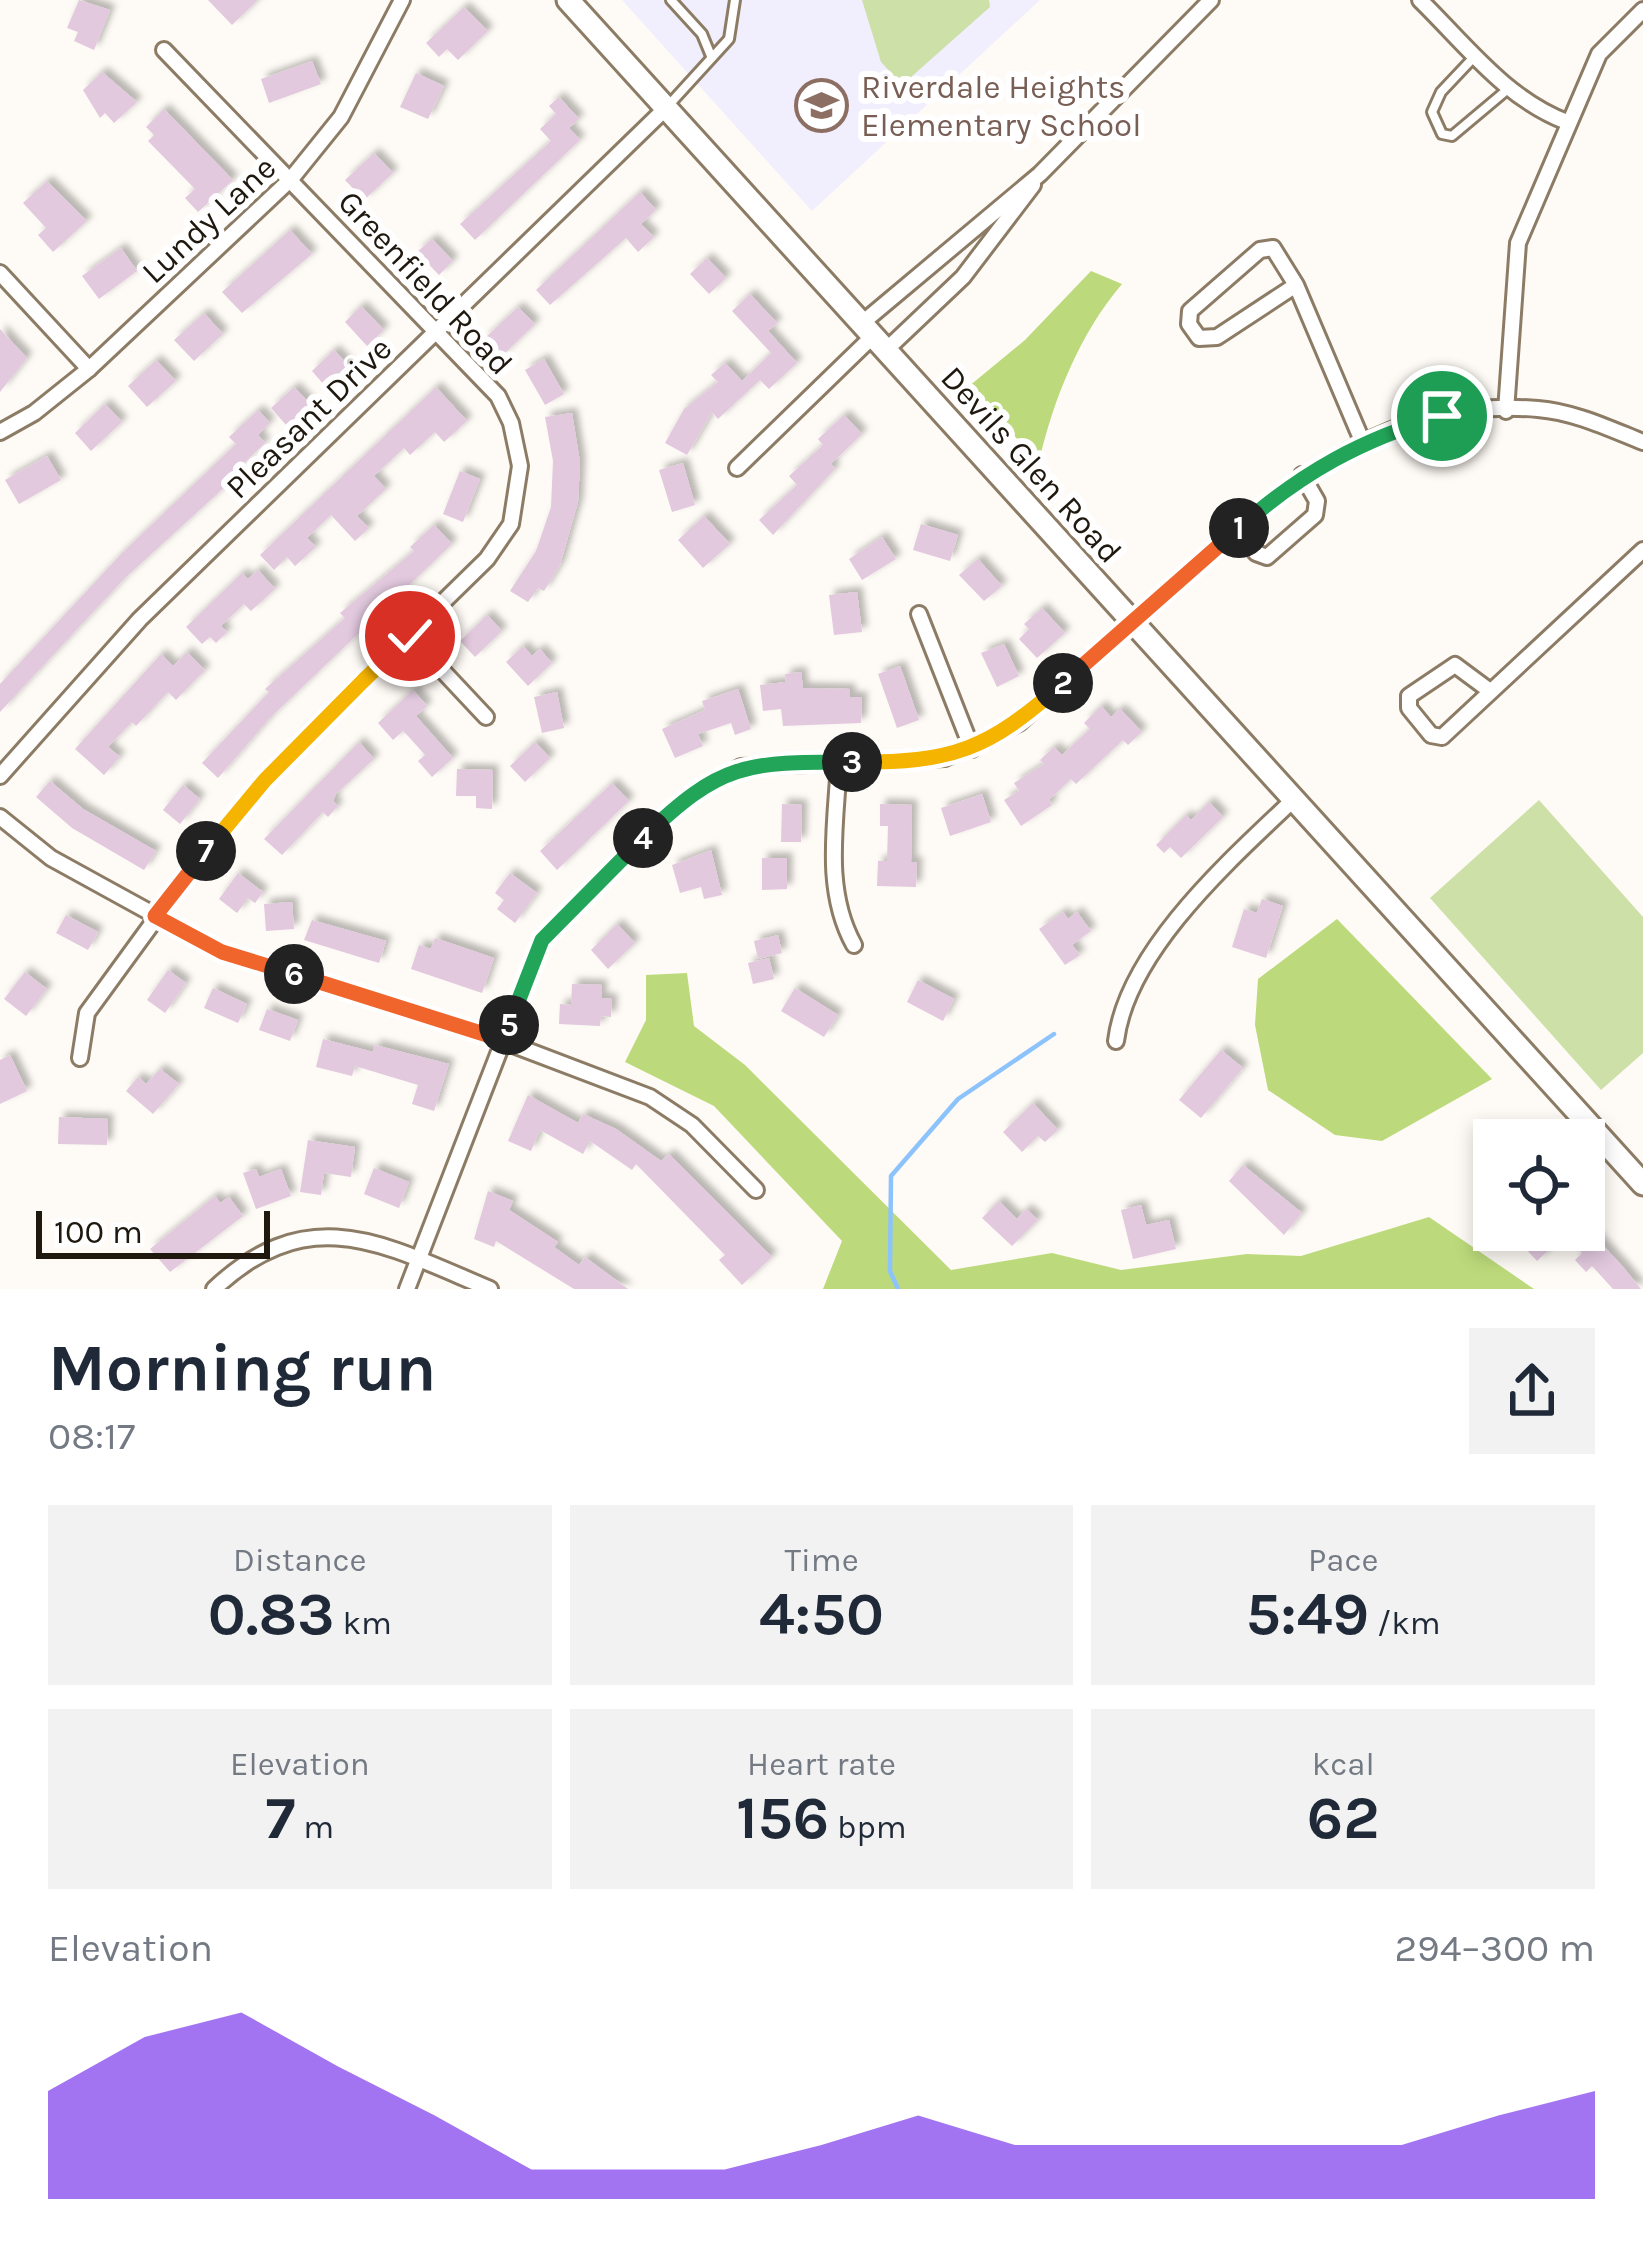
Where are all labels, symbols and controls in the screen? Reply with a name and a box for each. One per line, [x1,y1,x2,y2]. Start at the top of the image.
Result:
place label: Riverdale Heights Elementary School [861,68,1141,144]
school or university icon: Riverdale Heights Elementary School [794,77,850,133]
street label: Lundy Lane [134,148,283,291]
street label: Greenfield Road [330,183,520,383]
street label: Pleasant Drive [218,329,399,506]
street label: Devils Glen Road [933,359,1129,571]
pin [1391,365,1493,467]
icon: arrive [1409,383,1475,449]
pin: 1 [1209,498,1269,558]
text: 1 [1233,509,1245,547]
pin [359,585,461,687]
icon: check [377,603,443,669]
pin: 2 [1033,653,1093,713]
text: 2 [1053,664,1073,702]
pin: 3 [822,732,882,792]
text: 3 [842,743,862,781]
pin: 4 [613,808,673,868]
text: 4 [633,819,653,857]
pin: 7 [176,821,236,881]
text: 7 [198,832,214,870]
pin: 6 [264,944,324,1004]
text: 6 [284,955,304,993]
pin: 5 [479,995,539,1055]
text: 5 [499,1006,519,1044]
map controls [1473,1119,1605,1251]
button: locate [1473,1119,1605,1251]
scale bar [36,1205,270,1258]
text: 100 m [54,1213,143,1251]
button: share [1469,1328,1595,1454]
text: Morning run [48,1329,436,1407]
text: 08:17 [48,1413,135,1459]
text: Distance [233,1541,367,1579]
text: Time [784,1541,859,1579]
text: Pace [1308,1541,1378,1579]
text: 0.83 [208,1579,335,1649]
text: 4:50 [759,1579,884,1649]
text: 5:49 [1246,1579,1369,1649]
text: km [335,1604,392,1642]
text: /km [1369,1604,1441,1642]
text: Elevation [230,1745,370,1783]
text: Heart rate [747,1745,896,1783]
text: kcal [1312,1745,1375,1783]
text: 7 [266,1783,295,1853]
text: 156 [736,1783,829,1853]
text: 62 [1307,1783,1380,1853]
text: m [295,1808,334,1846]
text: bpm [829,1808,907,1846]
text: Elevation [48,1925,213,1971]
text: 294–300 m [1395,1925,1595,1971]

